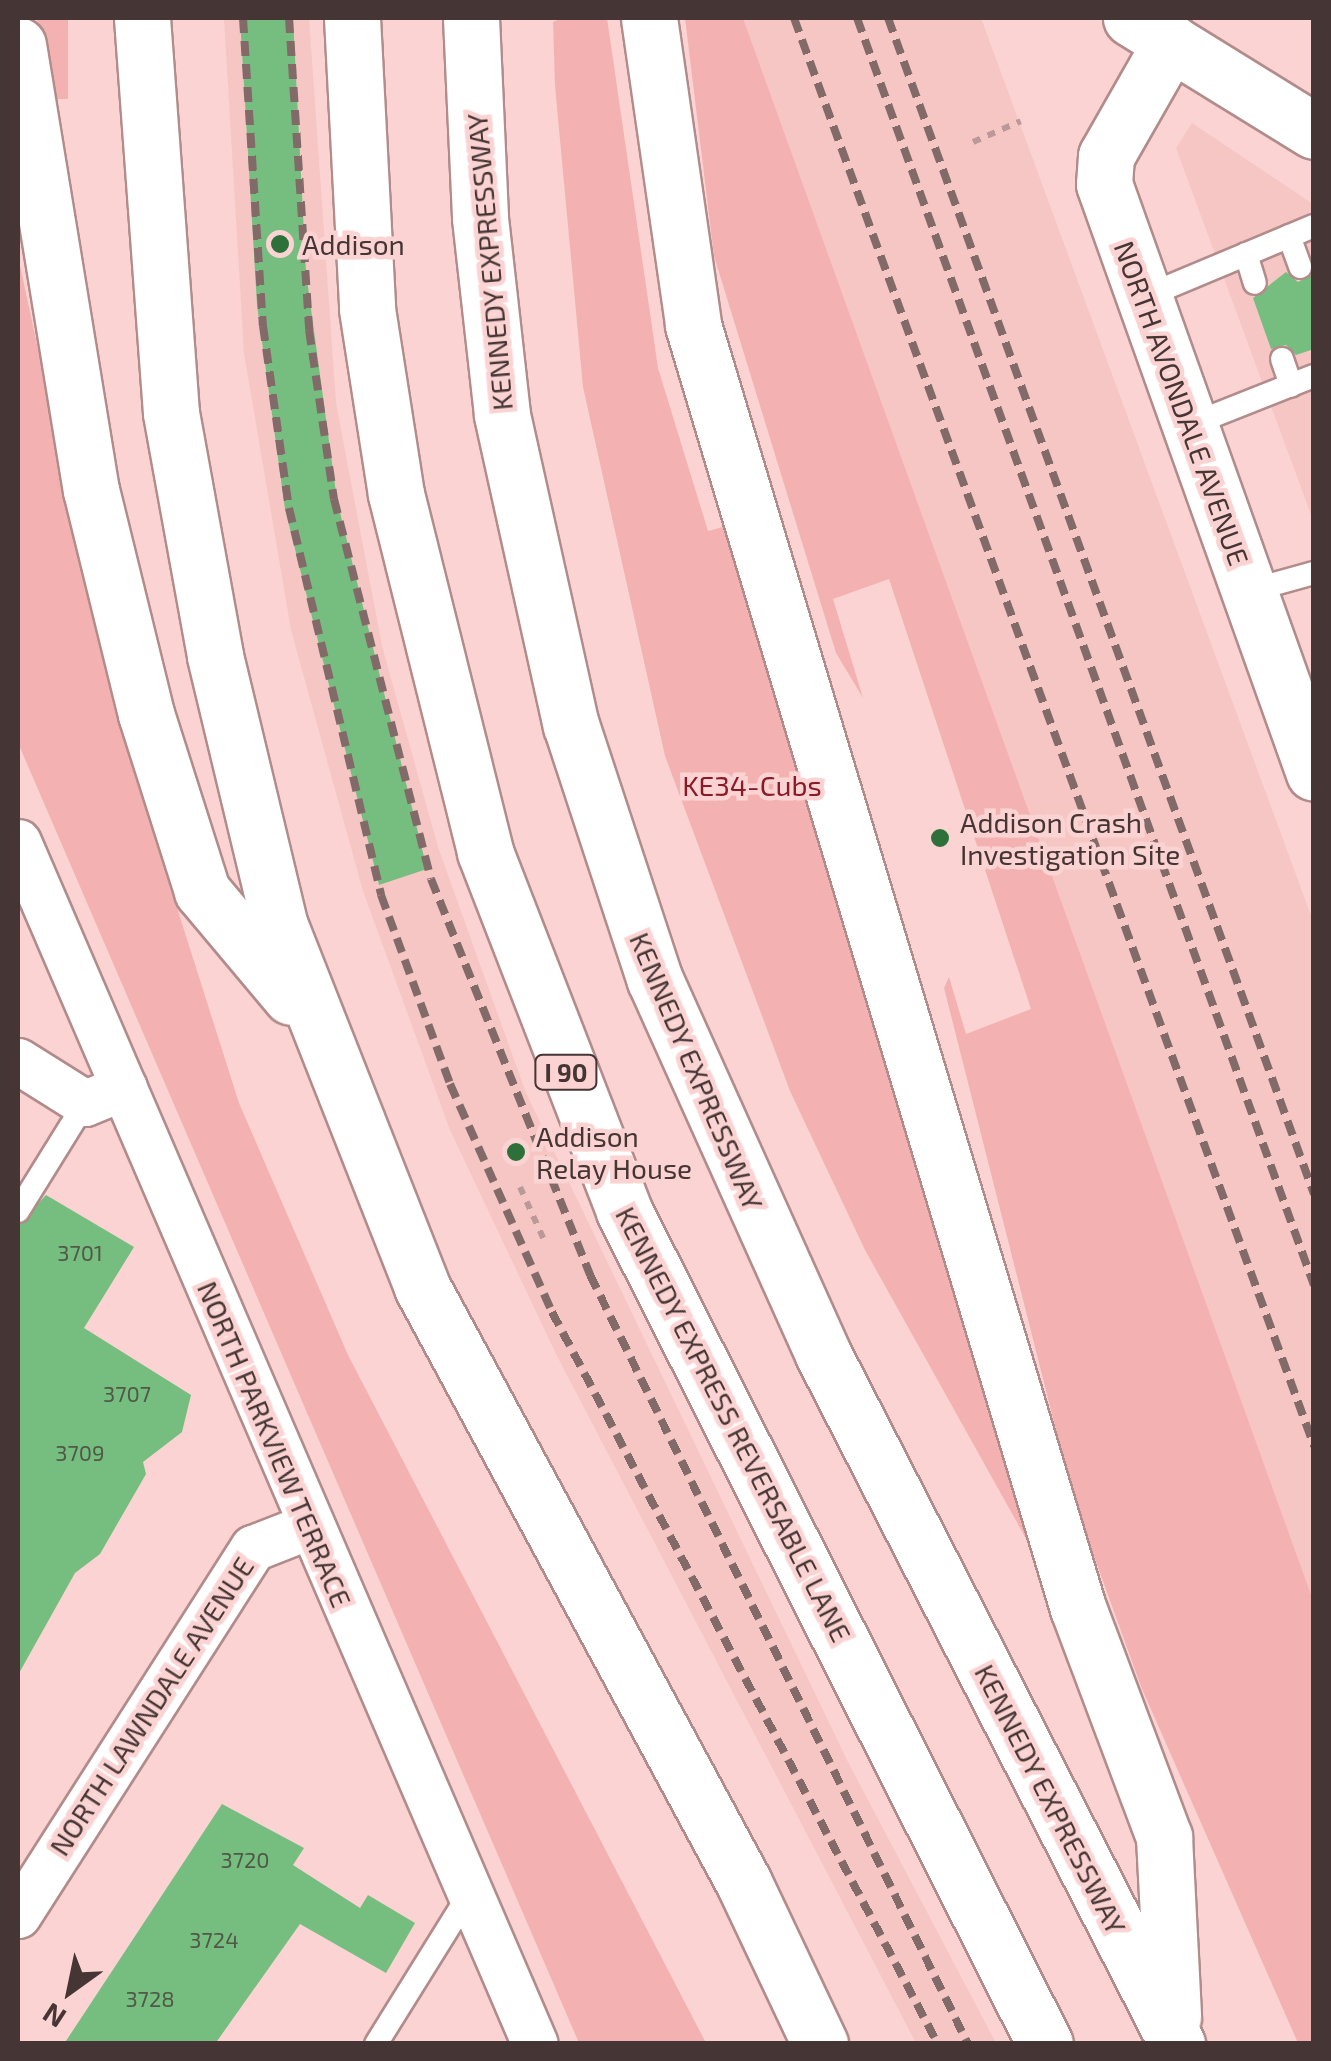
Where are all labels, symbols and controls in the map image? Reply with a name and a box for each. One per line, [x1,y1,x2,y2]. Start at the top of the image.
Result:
street label: KENNEDY EXPRESSWAY [459,112,519,412]
place label: Addison [302,227,405,261]
marker: Addison [267,231,293,257]
street label: NORTH AVONDALE AVENUE [1107,236,1257,570]
park label: KE34-Cubs [682,768,822,802]
place label: Addison Crash Investigation Site [960,805,1180,871]
marker: Addison Crash Investigation Site [929,827,951,849]
street label: KENNEDY EXPRESSWAY [623,927,771,1215]
road number: I 90 [534,1052,598,1092]
place label: Addison Relay House [536,1119,693,1185]
marker: Addison Relay House [505,1141,527,1163]
street label: KENNEDY EXPRESS REVERSABLE LANE [609,1201,859,1647]
house number: 3701 [57,1240,103,1266]
street label: NORTH PARKVIEW TERRACE [191,1276,359,1612]
house number: 3707 [103,1381,151,1407]
house number: 3709 [55,1440,105,1466]
street label: NORTH LAWNDALE AVENUE [42,1550,260,1862]
street label: KENNEDY EXPRESSWAY [968,1658,1134,1940]
house number: 3720 [220,1847,270,1873]
house number: 3724 [189,1927,239,1953]
north arrow [20,1941,120,2041]
house number: 3728 [125,1986,175,2012]
text: N [36,1996,71,2036]

